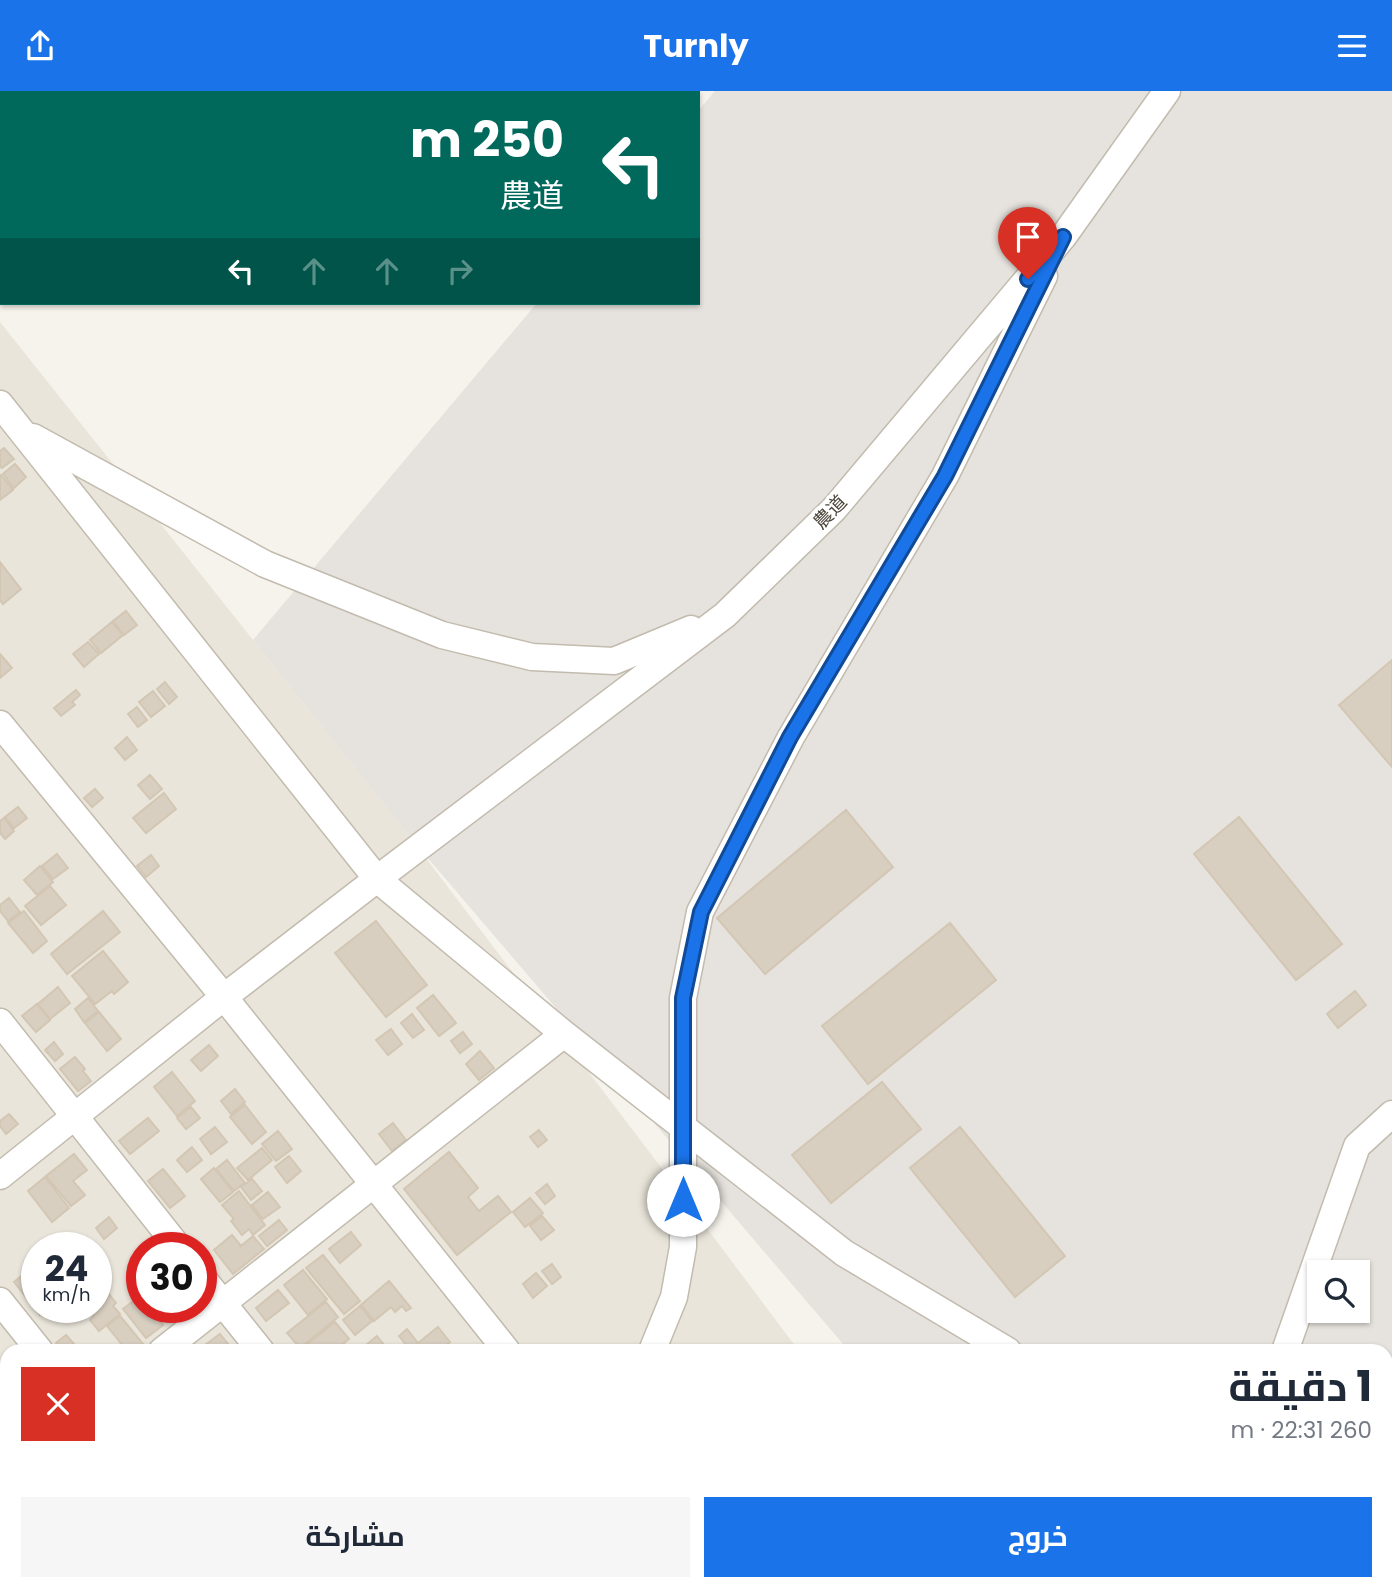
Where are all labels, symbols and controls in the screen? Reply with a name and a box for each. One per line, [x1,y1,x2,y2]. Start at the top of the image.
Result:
text: Turnly [643,23,749,68]
icon: share [21,27,59,65]
icon: menu [1333,27,1371,65]
text: 250 m [410,106,564,174]
icon: left [588,119,679,210]
text: 農道 [500,173,564,218]
pin [998,207,1058,279]
icon: arrive [1009,218,1047,256]
icon: left [222,252,260,290]
icon: ahead [295,252,333,290]
icon: ahead [368,252,406,290]
icon: right [441,252,479,290]
street label: 農道 [807,489,853,535]
position arrow [646,1163,720,1237]
speed limit sign: 30 [126,1232,217,1323]
text: 24 [45,1244,88,1293]
map controls [1307,1260,1370,1323]
button: search [1307,1260,1370,1323]
text: km/h [43,1282,90,1307]
text: 1 دقيقة [1229,1357,1372,1416]
button: close [21,1367,95,1441]
text: 260 m · 22:31 [1230,1414,1372,1446]
button: مشاركة [21,1497,690,1577]
button: خروج [704,1497,1372,1577]

